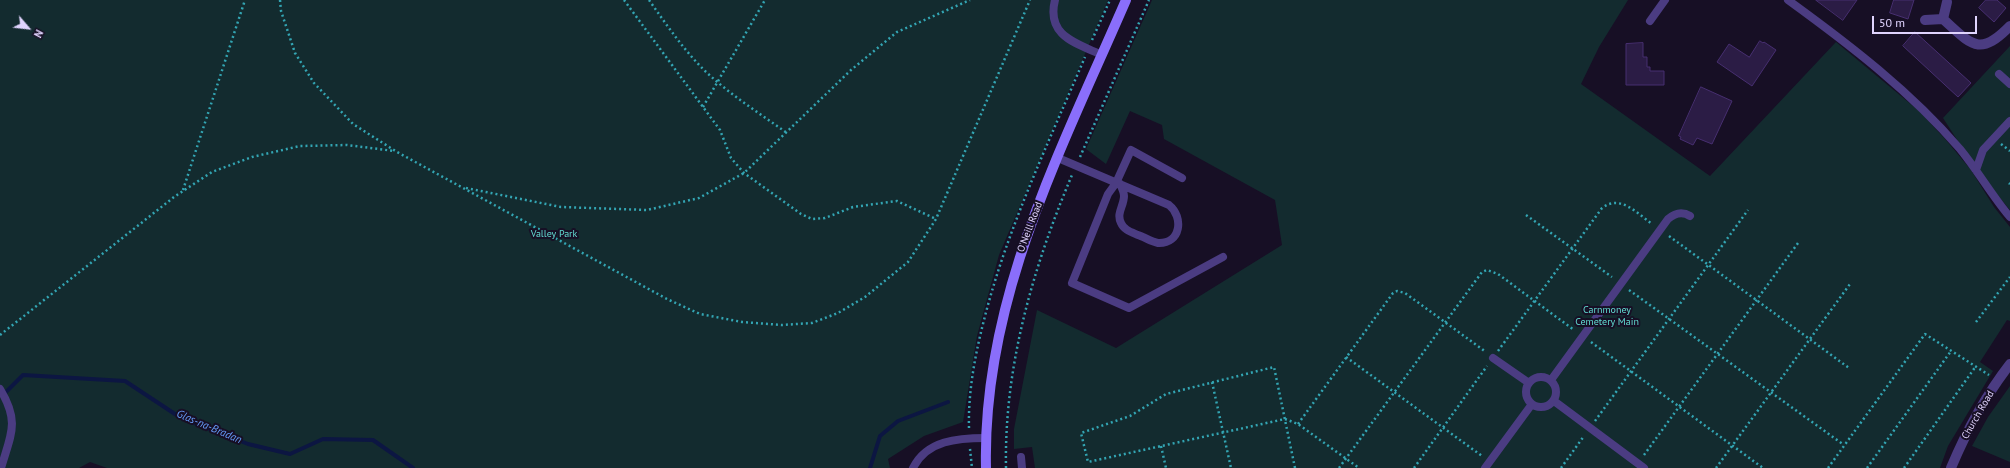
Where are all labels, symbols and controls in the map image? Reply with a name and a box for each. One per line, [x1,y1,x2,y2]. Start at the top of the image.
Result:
north arrow [8,8,48,48]
scale bar [1874,8,1979,34]
text: 50 m [1879,15,1905,30]
text: N [31,27,46,40]
street label: O'Neill Road [1015,200,1045,254]
park label: Valley Park [531,228,577,240]
park label: Carnmoney Cemetery Main [1575,304,1639,328]
street label: Church Road [1959,389,1997,441]
water label: Glas-na-Bradan [174,407,244,447]

